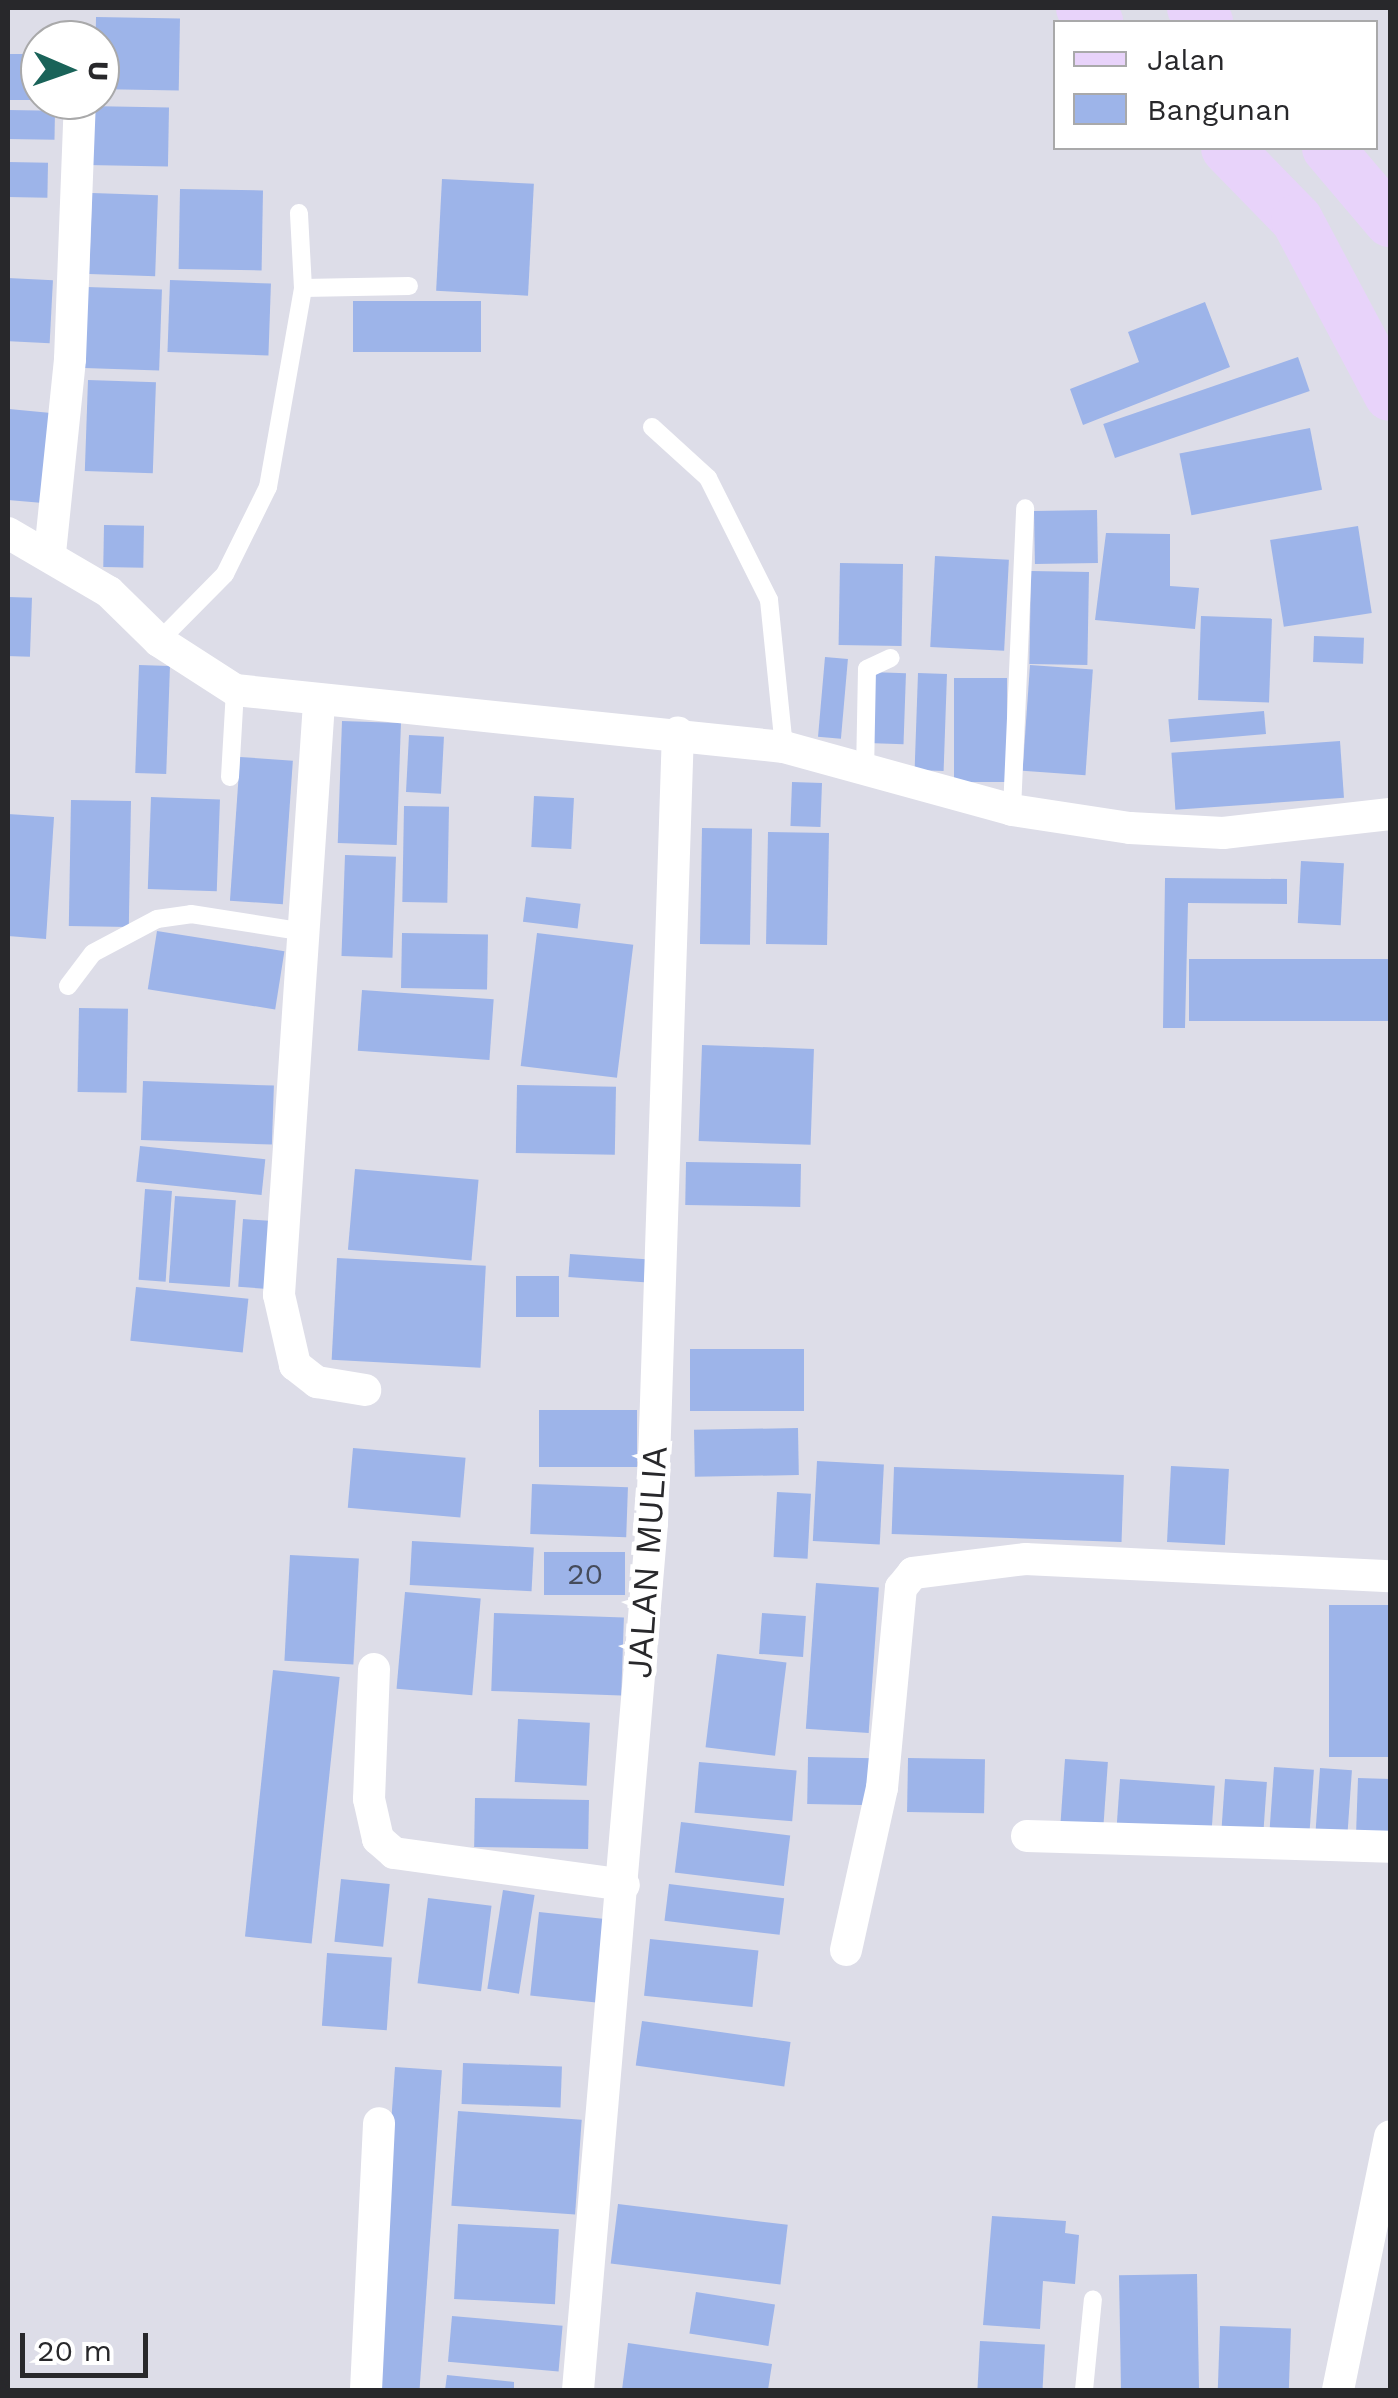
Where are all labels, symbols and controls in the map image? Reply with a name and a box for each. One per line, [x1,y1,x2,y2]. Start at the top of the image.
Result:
north arrow [20,20,120,120]
legend [1053,20,1378,150]
text: Jalan [1147,42,1225,77]
text: U [82,60,115,82]
text: Bangunan [1147,92,1291,127]
street label: JALAN MULIA [618,1444,676,1680]
house number: 20 [567,1556,603,1592]
scale bar [25,2313,152,2375]
text: 20 m [37,2333,112,2368]

